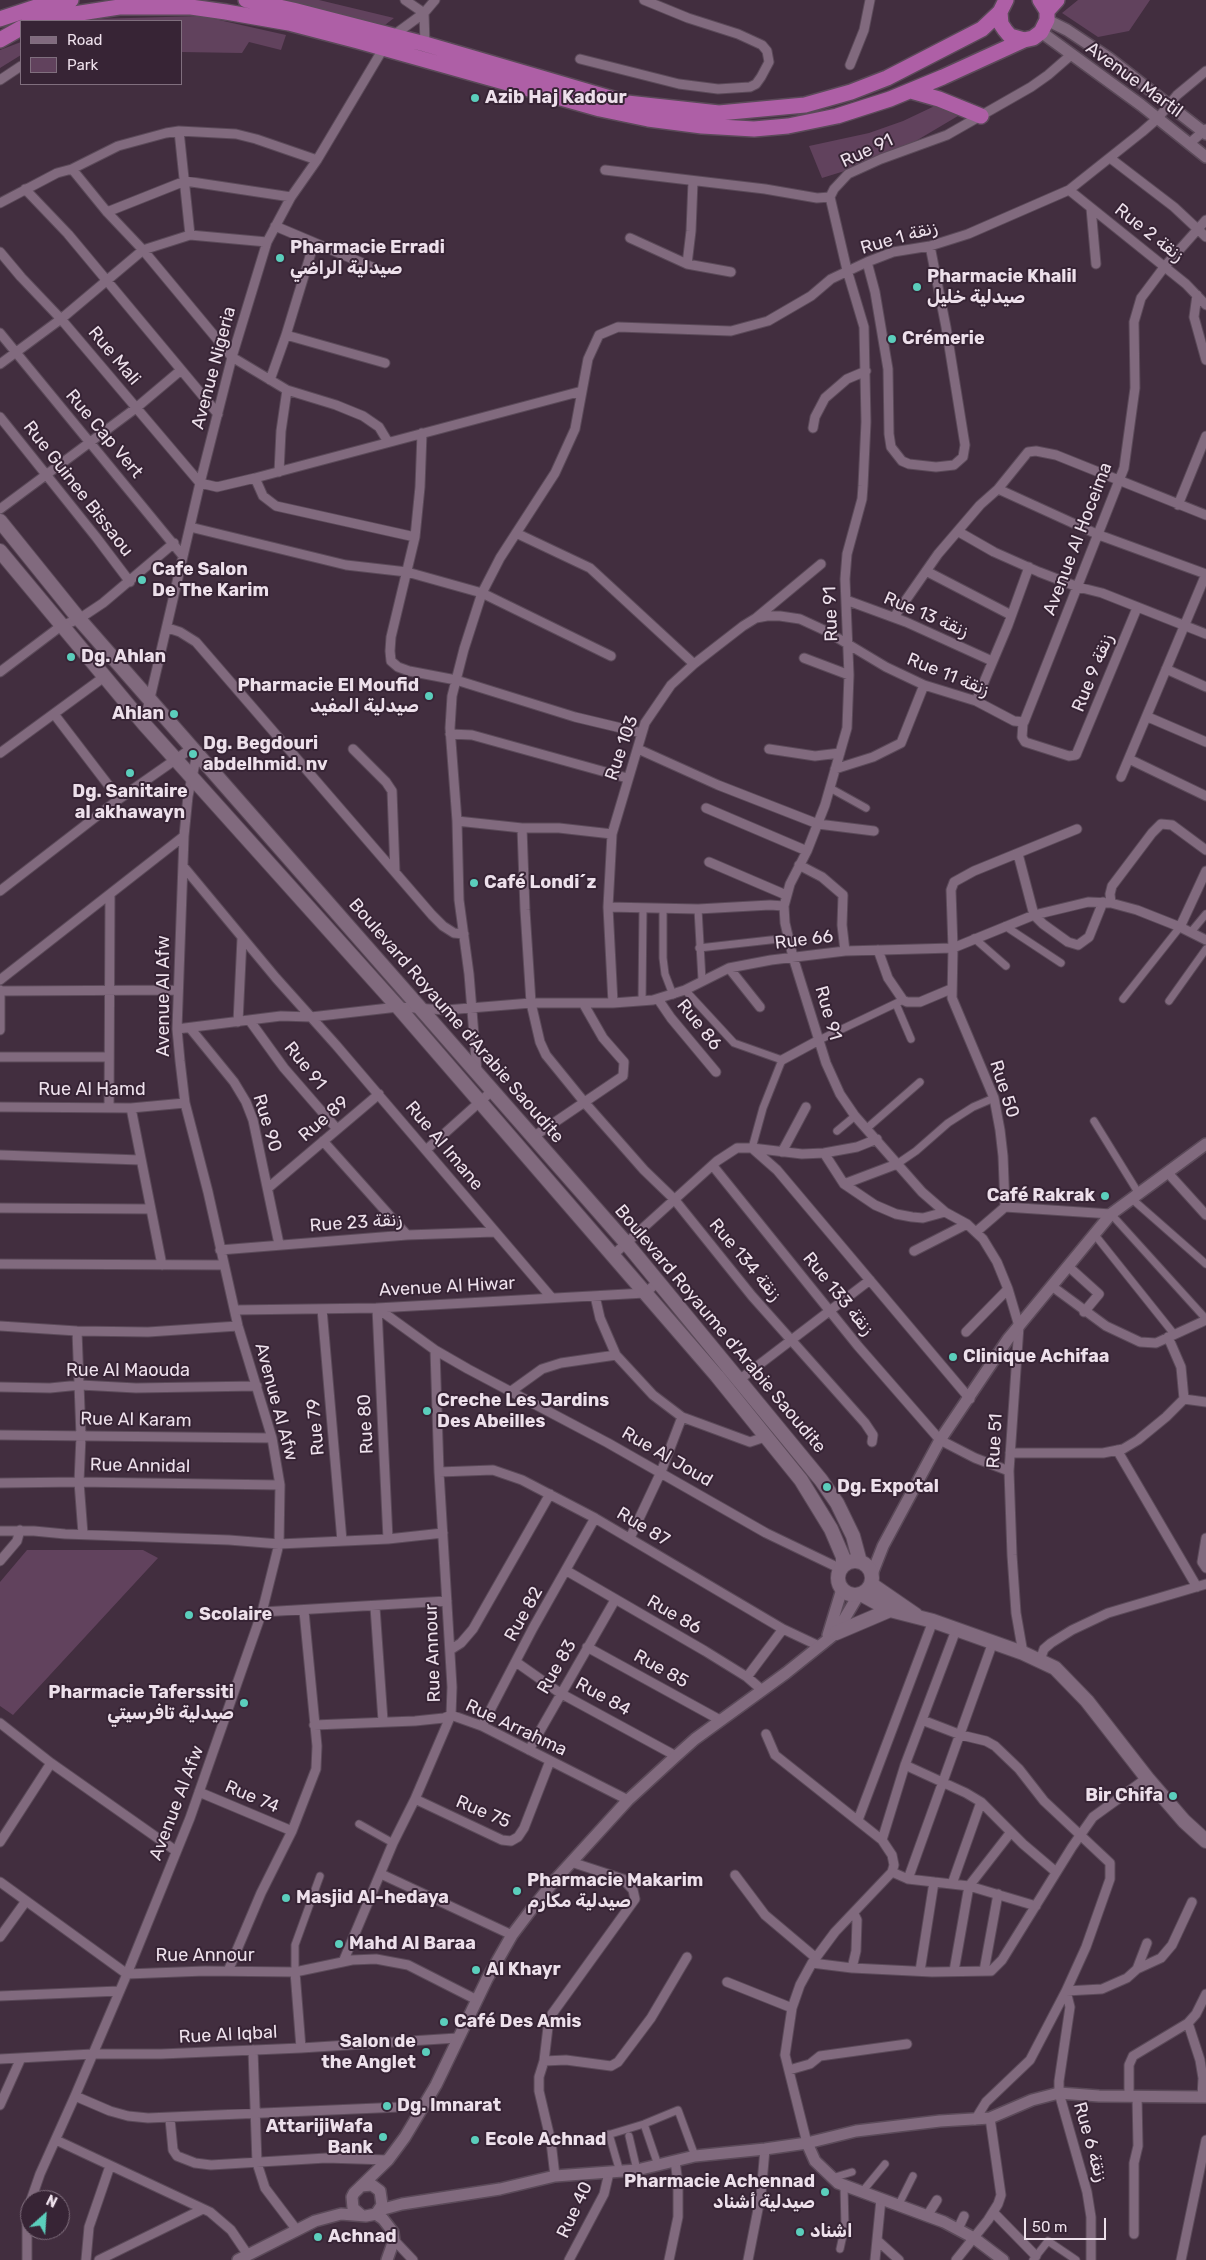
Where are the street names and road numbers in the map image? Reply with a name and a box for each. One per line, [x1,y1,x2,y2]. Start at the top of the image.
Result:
street label: Avenue Martil [1081,38,1187,122]
street label: Rue 91 [837,129,897,173]
street label: Rue 2 زنقة [1110,199,1188,267]
street label: Rue 1 زنقة [858,217,940,259]
street label: Avenue Nigeria [187,304,241,432]
street label: Rue Mali [83,322,145,390]
street label: Rue Cap Vert [61,385,147,483]
street label: Rue Guinee Bissaou [18,417,138,561]
street label: Avenue Al Hoceima [1039,460,1117,618]
street label: Rue 91 [819,586,843,642]
street label: Rue 13 زنقة [880,587,972,643]
street label: Rue 9 زنقة [1068,631,1118,715]
street label: Rue 11 زنقة [904,649,992,701]
street label: Rue 103 [601,713,643,783]
street label: Boulevard Royaume d'Arabie Saoudite [344,894,568,1148]
street label: Rue 66 [773,926,835,954]
street label: Avenue Al Afw [153,935,175,1057]
street label: Rue 91 [810,983,846,1043]
street label: Rue 86 [672,995,726,1055]
street label: Rue 91 [279,1038,331,1094]
street label: Rue 50 [985,1057,1023,1121]
street label: Rue Al Hamd [38,1079,146,1101]
street label: Rue 89 [295,1091,353,1147]
street label: Rue 90 [248,1092,286,1154]
street label: Rue Al Imane [400,1097,488,1195]
street label: Boulevard Royaume d'Arabie Saoudite [610,1201,830,1457]
street label: Rue 23 زنقة [309,1209,403,1237]
street label: Rue 134 زنقة [704,1214,786,1306]
street label: Rue 133 زنقة [798,1248,878,1340]
street label: Avenue Al Hiwar [378,1273,516,1301]
street label: Avenue Al Afw [250,1341,302,1463]
street label: Rue Al Maouda [66,1360,190,1382]
street label: Rue 80 [354,1393,378,1455]
street label: Rue 79 [303,1398,329,1456]
street label: Rue Al Karam [80,1408,192,1432]
street label: Rue 51 [983,1413,1007,1469]
street label: Rue Al Joud [618,1422,716,1492]
street label: Rue Annidal [90,1454,190,1478]
street label: Rue 87 [613,1503,673,1551]
street label: Rue 82 [500,1583,548,1645]
street label: Rue 86 [643,1591,705,1639]
street label: Rue Annour [420,1603,446,1703]
street label: Rue 83 [533,1636,581,1698]
street label: Rue 85 [630,1645,692,1693]
street label: Rue 84 [572,1673,634,1721]
street label: Rue Arrahma [462,1695,570,1761]
street label: Avenue Al Afw [145,1742,209,1864]
street label: Rue 74 [222,1776,282,1818]
street label: Rue 75 [453,1791,513,1833]
street label: Rue Annour [156,1945,254,1967]
street label: Rue Al Iqbal [178,2022,278,2048]
street label: Rue 6 زنقة [1068,2099,1112,2185]
street label: Rue 40 [553,2178,597,2242]

